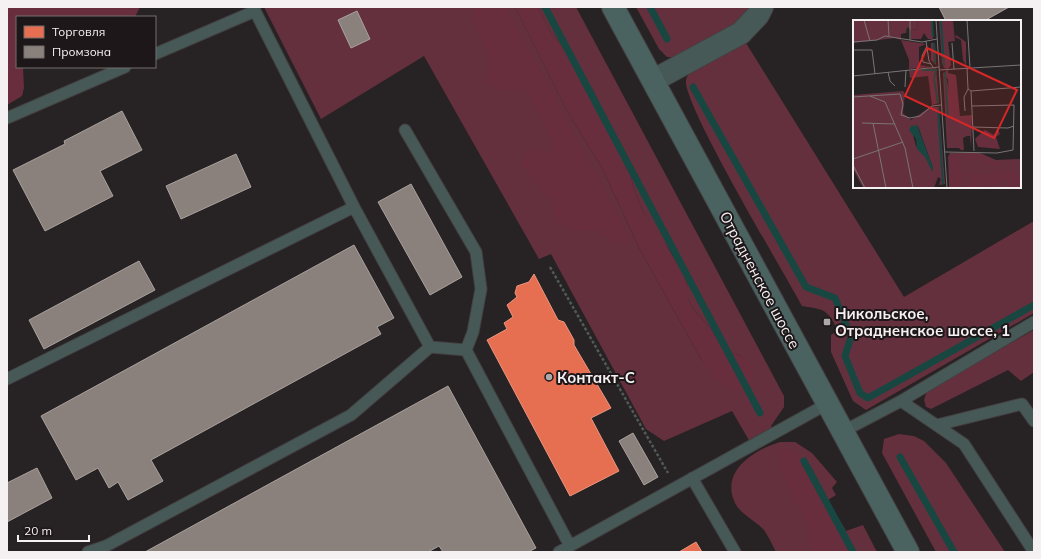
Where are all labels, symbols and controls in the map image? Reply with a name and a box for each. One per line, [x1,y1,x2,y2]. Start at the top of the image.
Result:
legend [16,16,156,68]
inset map [853,20,1021,188]
text: Торговля [52,24,105,39]
text: Промзона [52,44,111,59]
street label: Отрадненское шоссе [716,208,804,352]
place label: Никольское, Отрадненское шоссе, 1 [835,304,1010,340]
marker: Никольское, Отрадненское шоссе, 1 [822,317,832,327]
place label: Контакт-С [557,368,635,387]
marker: Контакт-С [544,372,554,382]
scale bar [18,517,89,543]
text: 20 m [24,523,52,538]

